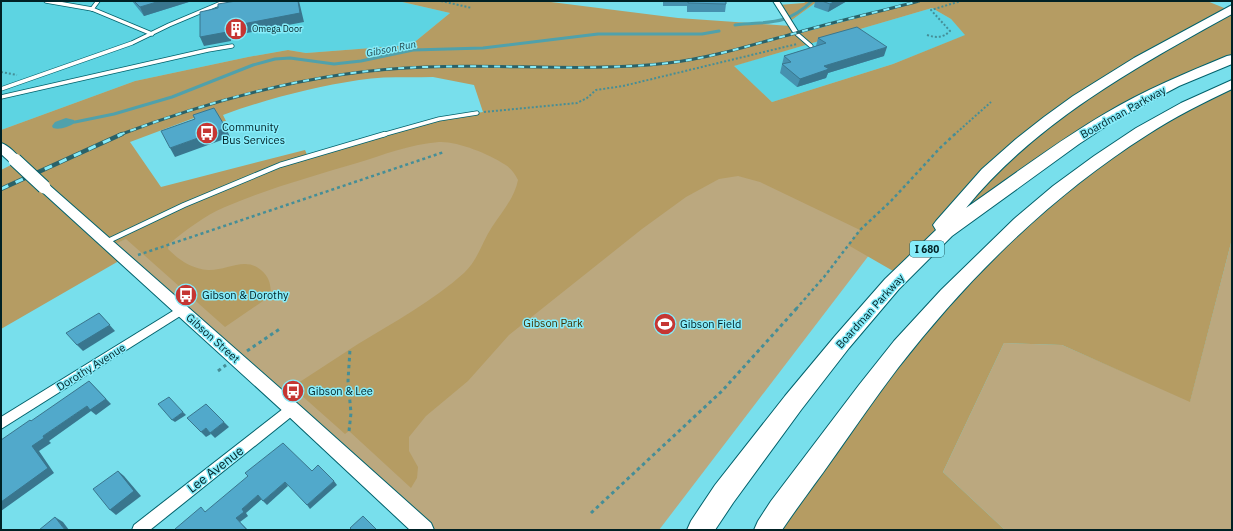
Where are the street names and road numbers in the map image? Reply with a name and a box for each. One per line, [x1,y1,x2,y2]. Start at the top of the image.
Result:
street label: Boardman Parkway [1078,82,1169,141]
road number: I 680 [910,241,944,257]
street label: Boardman Parkway [833,270,908,351]
street label: Gibson Street [183,310,243,366]
street label: Dorothy Avenue [54,340,128,394]
street label: Lee Avenue [184,442,247,497]

